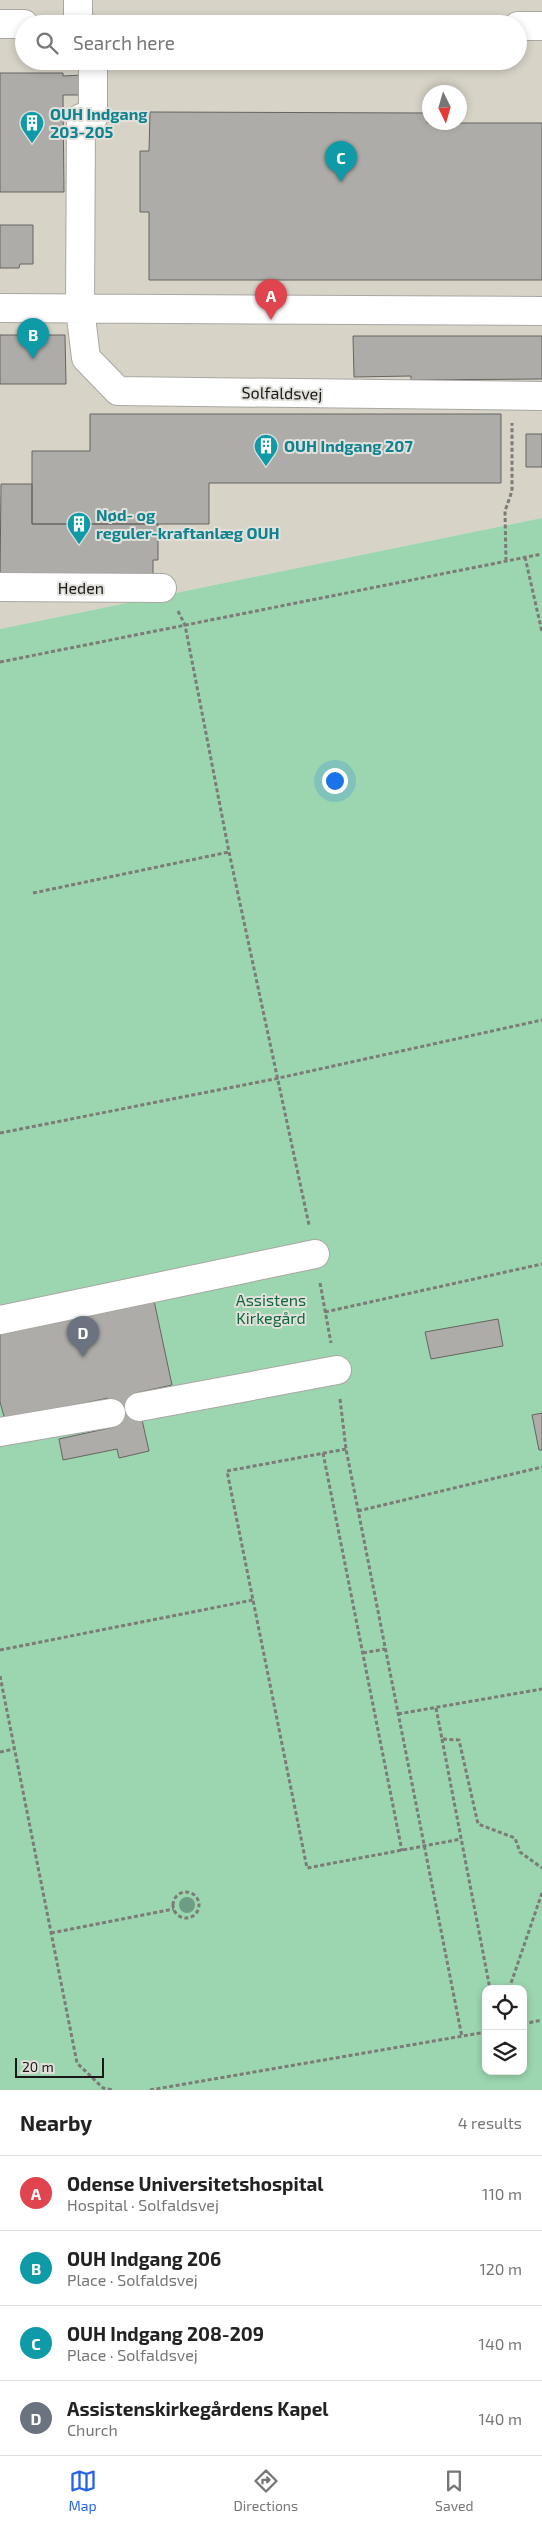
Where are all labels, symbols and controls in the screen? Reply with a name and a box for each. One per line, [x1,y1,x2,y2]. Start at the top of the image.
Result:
search box [15,15,527,70]
icon: search [33,29,61,57]
text: Search here [73,31,175,54]
north arrow [422,85,467,130]
place label: OUH Indgang 203-205 [50,104,148,141]
building icon: OUH Indgang 203-205 [19,110,45,144]
pin: C [325,141,357,182]
pin: A [255,279,287,320]
pin: B [17,318,49,359]
street label: Solfaldsvej [242,382,322,404]
building icon: OUH Indgang 207 [253,433,279,467]
place label: OUH Indgang 207 [284,436,413,455]
place label: Nød- og reguler-kraftanlæg OUH [96,505,280,542]
building icon: Nød- og reguler-kraftanlæg OUH [66,511,92,545]
street label: Heden [58,578,104,597]
your location [322,768,348,794]
park label: Assistens Kirkegård [236,1290,306,1327]
pin: D [67,1316,99,1357]
map controls [482,1985,527,2075]
button: locate [482,1985,527,2030]
button: layers [482,2030,527,2075]
scale bar [15,2055,104,2078]
text: 20 m [22,2058,54,2075]
text: Nearby [20,2110,92,2135]
text: 4 results [458,2113,522,2132]
text: Odense Universitetshospital [67,2172,324,2195]
text: A [31,2184,41,2203]
text: 110 m [482,2184,522,2203]
text: Hospital · Solfaldsvej [67,2195,219,2214]
text: OUH Indgang 206 [67,2247,221,2270]
text: B [31,2259,41,2278]
text: 120 m [479,2259,522,2278]
text: Place · Solfaldsvej [67,2270,198,2289]
text: OUH Indgang 208-209 [67,2322,264,2345]
text: C [31,2334,41,2353]
text: 140 m [479,2334,522,2353]
text: Place · Solfaldsvej [67,2345,198,2364]
text: Assistenskirkegårdens Kapel [67,2397,329,2420]
text: D [31,2409,41,2428]
text: 140 m [479,2409,522,2428]
text: Church [67,2420,118,2439]
tab: Map [68,2467,97,2514]
tab: Directions [234,2467,298,2514]
tab: Saved [435,2467,474,2514]

